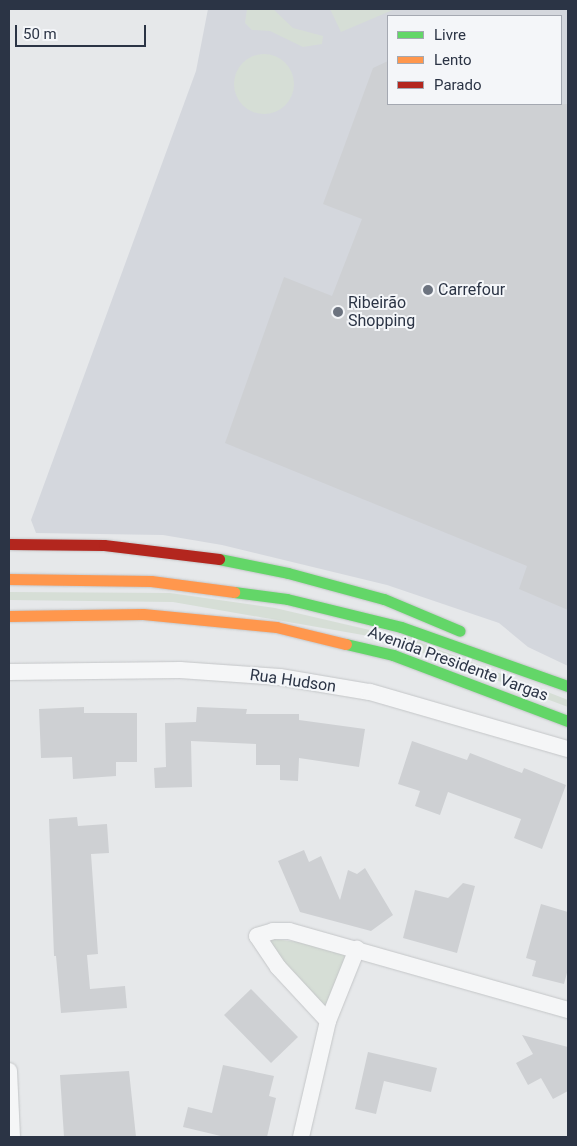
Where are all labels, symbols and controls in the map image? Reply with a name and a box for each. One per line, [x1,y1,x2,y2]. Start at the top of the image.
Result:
scale bar [18,15,149,47]
legend [387,15,562,105]
text: 50 m [23,25,57,43]
text: Livre [434,26,466,44]
text: Lento [434,51,472,69]
text: Parado [434,76,482,94]
place label: Carrefour [438,280,505,300]
marker: Carrefour [422,284,434,296]
place label: Ribeirão Shopping [348,293,415,331]
marker: Ribeirão Shopping [332,306,344,318]
street label: Avenida Presidente Vargas [365,622,551,706]
street label: Rua Hudson [249,665,337,697]

